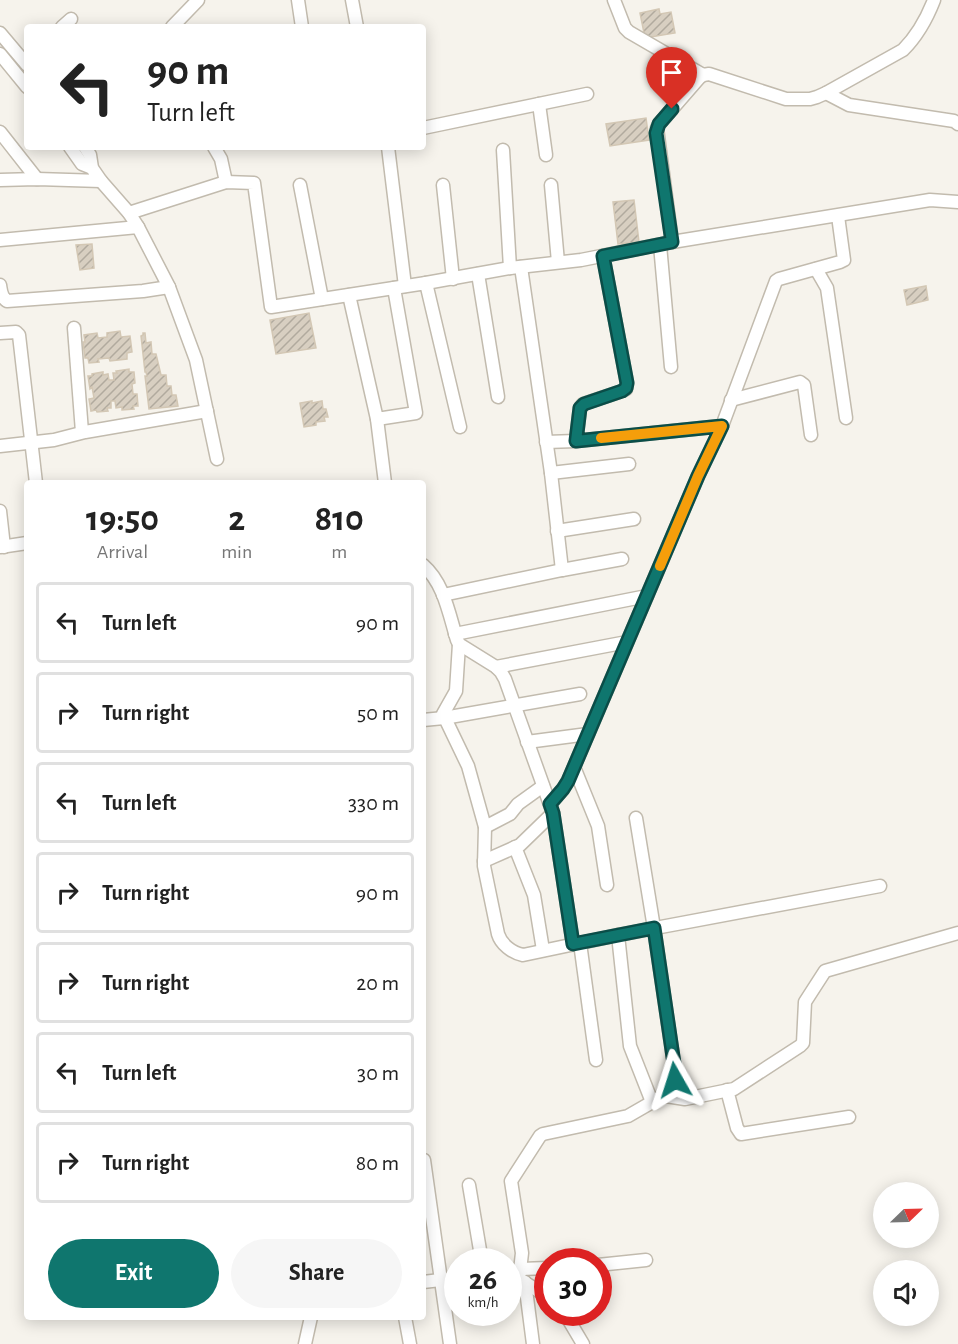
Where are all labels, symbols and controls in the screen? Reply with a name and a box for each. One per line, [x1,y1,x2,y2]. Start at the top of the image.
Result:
pin [646,47,697,109]
icon: left [48,48,126,126]
text: 90 m [147,50,229,92]
icon: arrive [655,56,688,89]
text: Turn left [147,99,235,126]
text: 19:50 [86,501,159,537]
text: 2 [228,501,245,537]
text: 810 [314,501,364,537]
text: Arrival [97,542,148,562]
text: min [221,542,252,562]
text: m [331,542,347,562]
icon: left [51,606,84,639]
text: Turn left [102,612,176,634]
text: 90 m [356,612,399,634]
icon: right [51,696,84,729]
text: Turn right [102,702,189,724]
text: 50 m [357,702,399,724]
icon: left [51,786,84,819]
text: Turn left [102,792,176,814]
text: 330 m [348,792,399,814]
icon: right [51,876,84,909]
text: Turn right [102,882,189,904]
text: 90 m [356,882,399,904]
icon: right [51,966,84,999]
text: Turn right [102,972,189,994]
text: 20 m [356,972,399,994]
position arrow [643,1048,707,1112]
icon: left [51,1056,84,1089]
text: Turn left [102,1062,176,1084]
text: 30 m [357,1062,399,1084]
icon: right [51,1146,84,1179]
text: Turn right [102,1152,189,1174]
text: 80 m [356,1152,399,1174]
north arrow [873,1182,939,1248]
map controls [873,1182,939,1326]
button: Exit [48,1239,219,1308]
button: Share [231,1239,402,1308]
speed limit sign: 30 [534,1248,612,1326]
button: sound [873,1260,939,1326]
text: 26 [469,1265,497,1295]
text: km/h [468,1295,498,1310]

